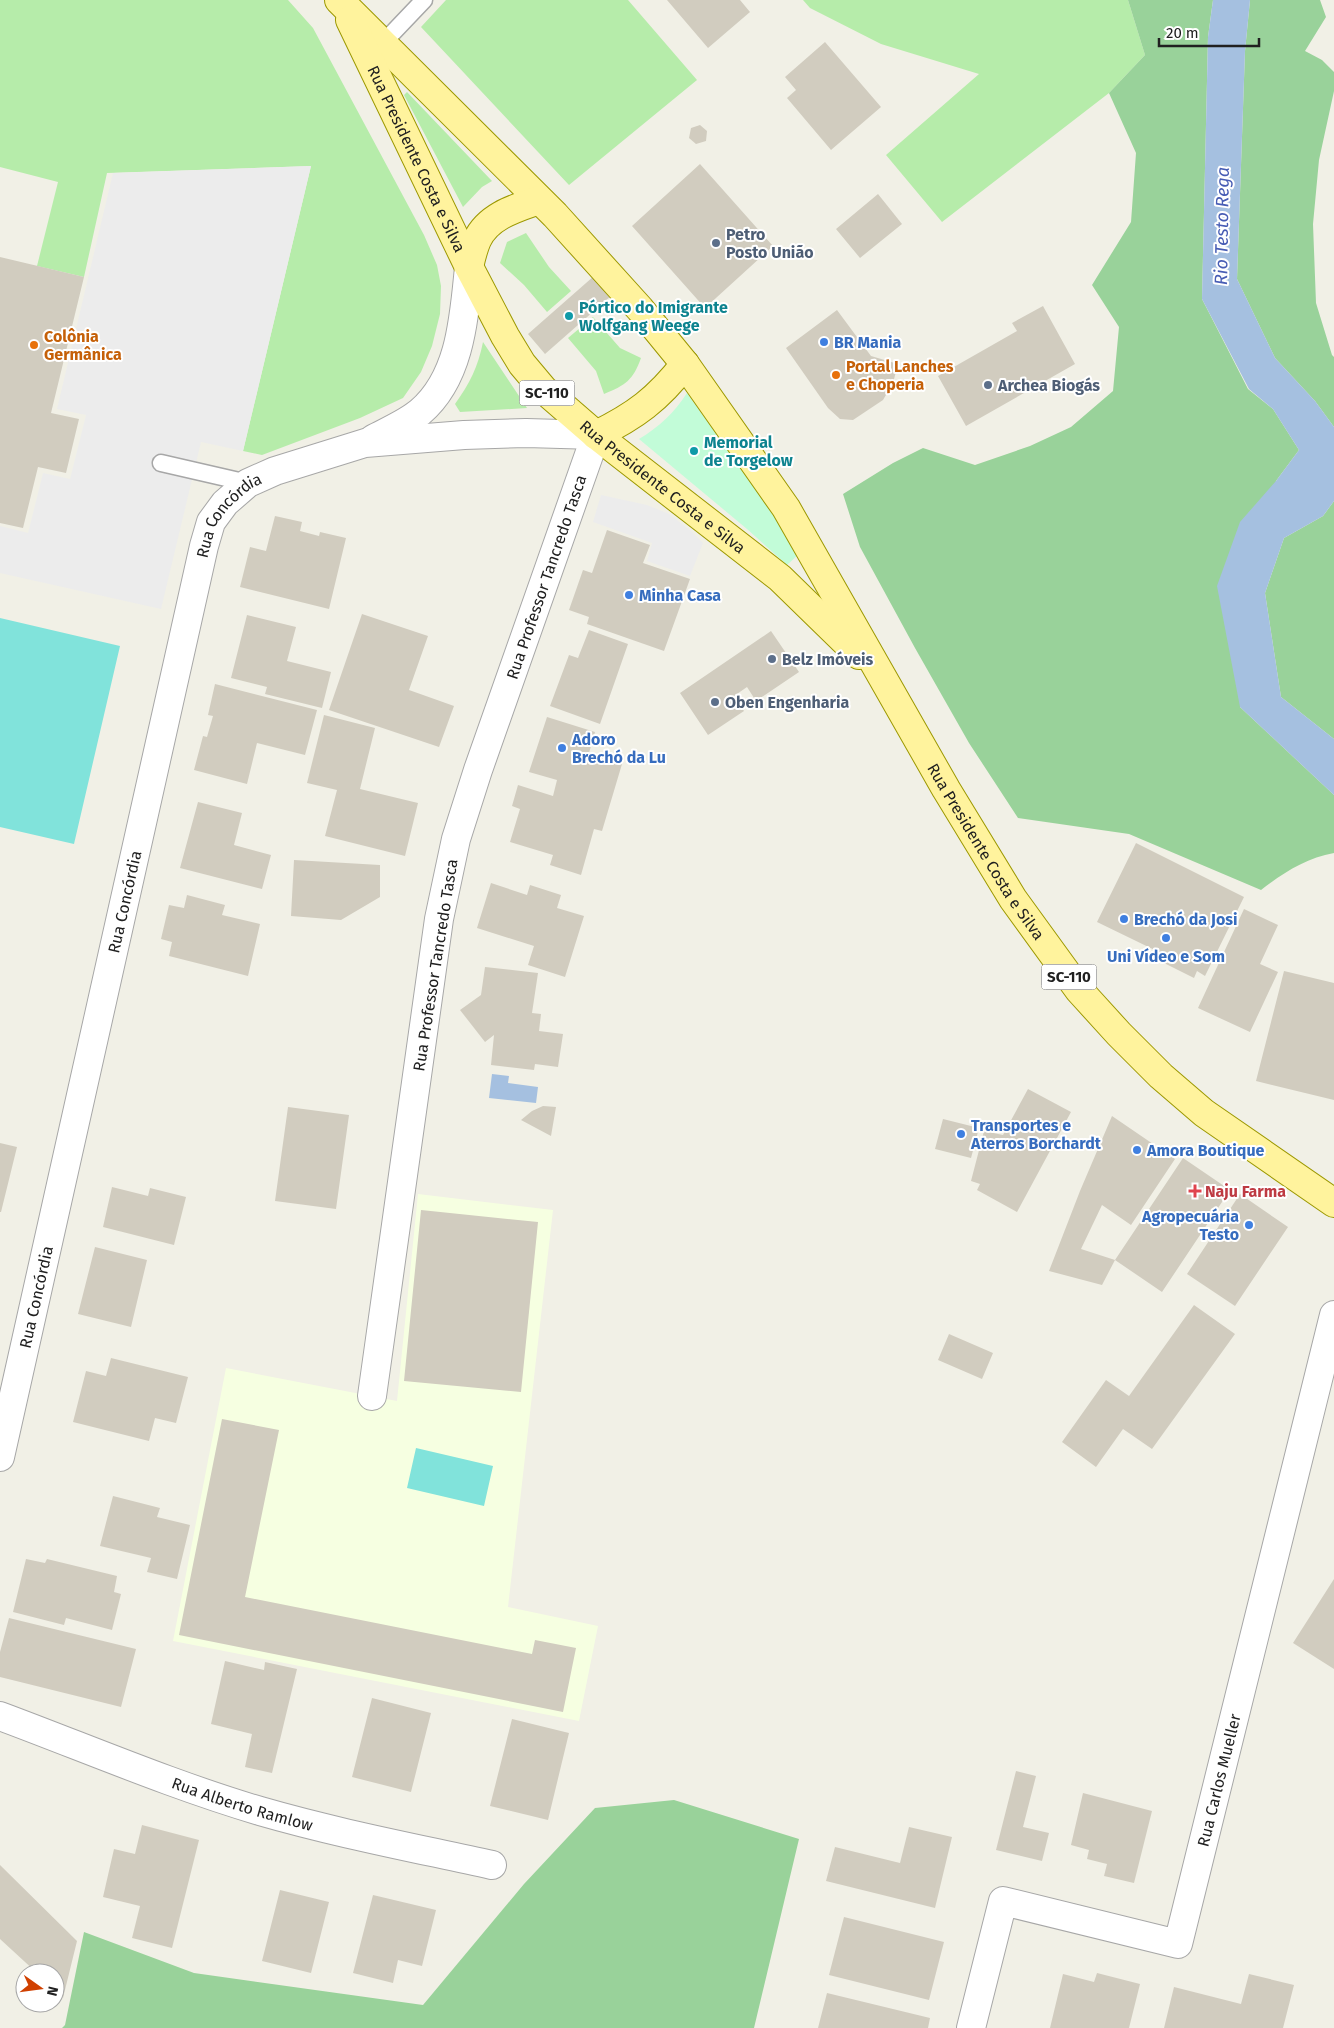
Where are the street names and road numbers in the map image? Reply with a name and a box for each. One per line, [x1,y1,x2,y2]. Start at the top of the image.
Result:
street label: Rua Presidente Costa e Silva [363,63,469,255]
road number: SC-110 [520,380,574,406]
street label: Rua Presidente Costa e Silva [576,416,749,558]
street label: Rua Concórdia [193,469,265,560]
street label: Rua Professor Tancredo Tasca [503,472,590,682]
street label: Rua Presidente Costa e Silva [923,760,1048,944]
street label: Rua Concórdia [104,849,146,955]
street label: Rua Professor Tancredo Tasca [409,857,462,1073]
road number: SC-110 [1042,964,1096,990]
street label: Rua Concórdia [16,1244,57,1350]
street label: Rua Carlos Mueller [1194,1711,1245,1849]
street label: Rua Alberto Ramlow [169,1773,315,1835]

